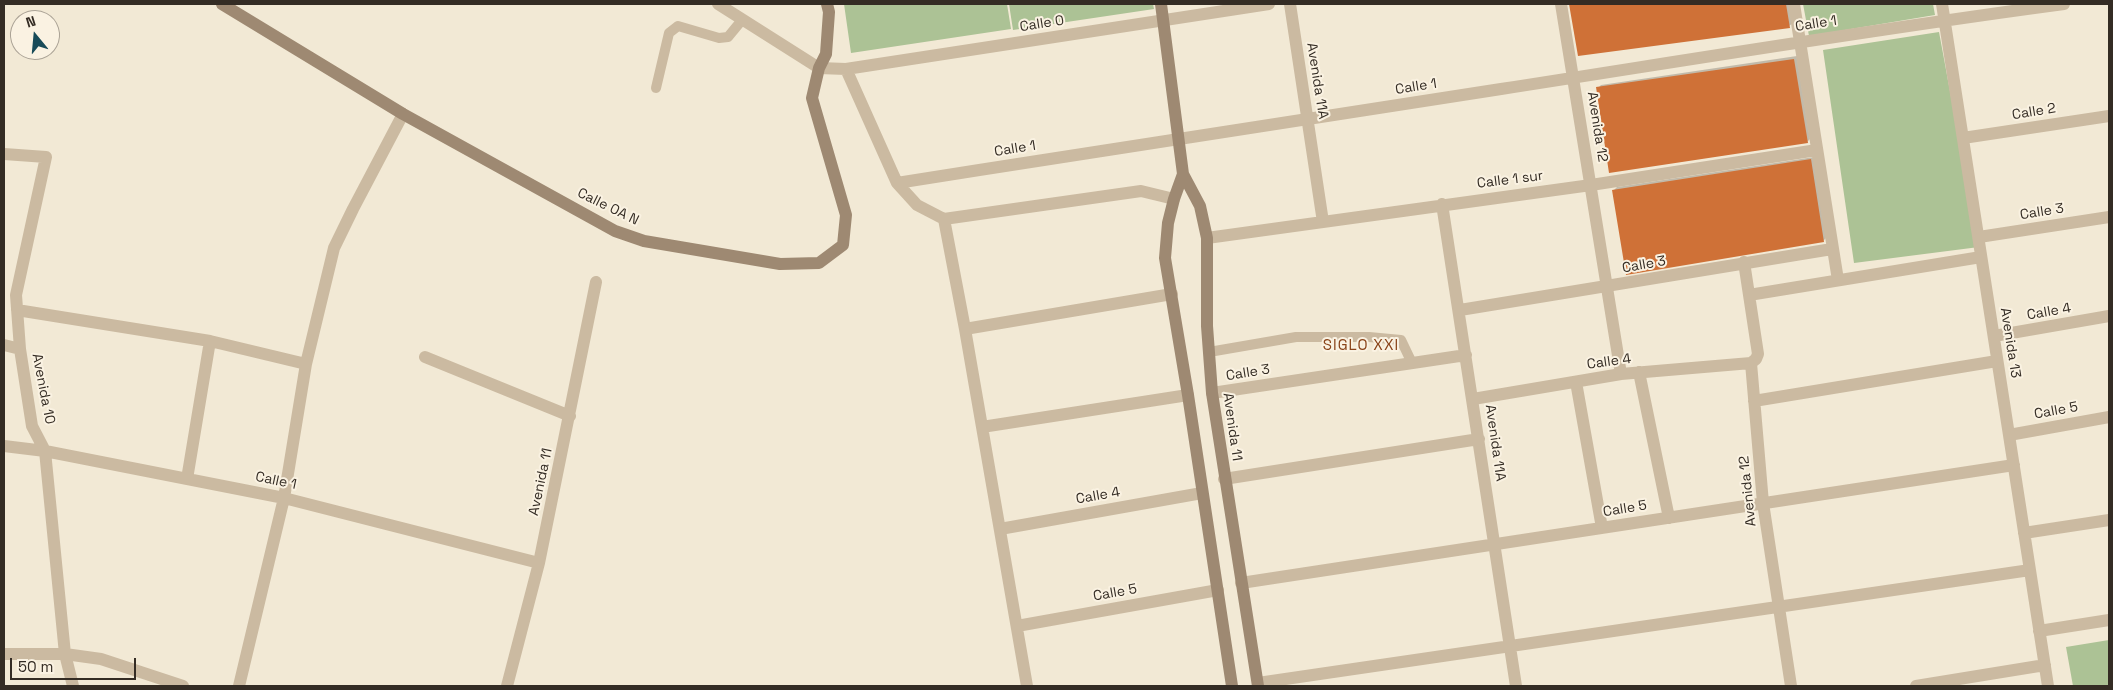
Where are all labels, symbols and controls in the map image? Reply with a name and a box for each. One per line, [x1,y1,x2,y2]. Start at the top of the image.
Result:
north arrow [10,10,60,60]
text: N [24,12,38,32]
street label: Calle 0 [1019,12,1065,36]
street label: Calle 1 [1794,12,1838,36]
street label: Avenida 11A [1303,42,1331,120]
street label: Calle 1 [1394,75,1438,99]
street label: Avenida 12 [1583,91,1611,163]
street label: Calle 2 [2011,100,2057,124]
street label: Calle 1 [993,137,1037,161]
street label: Calle 1 sur [1476,168,1544,192]
street label: Calle 0A N [574,185,642,229]
street label: Calle 3 [2019,200,2065,224]
street label: Calle 3 [1621,253,1667,277]
street label: Calle 4 [2026,300,2072,324]
street label: Avenida 13 [1996,307,2024,379]
district label: SIGLO XXI [1322,337,1400,355]
street label: Calle 4 [1586,351,1632,373]
street label: Avenida 10 [28,352,58,426]
street label: Calle 3 [1225,361,1271,385]
street label: Avenida 11 [1219,392,1245,462]
street label: Calle 5 [2033,399,2079,423]
street label: Avenida 11A [1481,404,1509,482]
street label: Avenida 11 [526,447,556,517]
street label: Avenida 12 [1736,455,1760,527]
street label: Calle 1 [254,468,298,494]
street label: Calle 4 [1075,484,1121,508]
street label: Calle 5 [1602,497,1648,521]
street label: Calle 5 [1092,581,1138,605]
scale bar [12,648,139,680]
text: 50 m [18,657,53,676]

